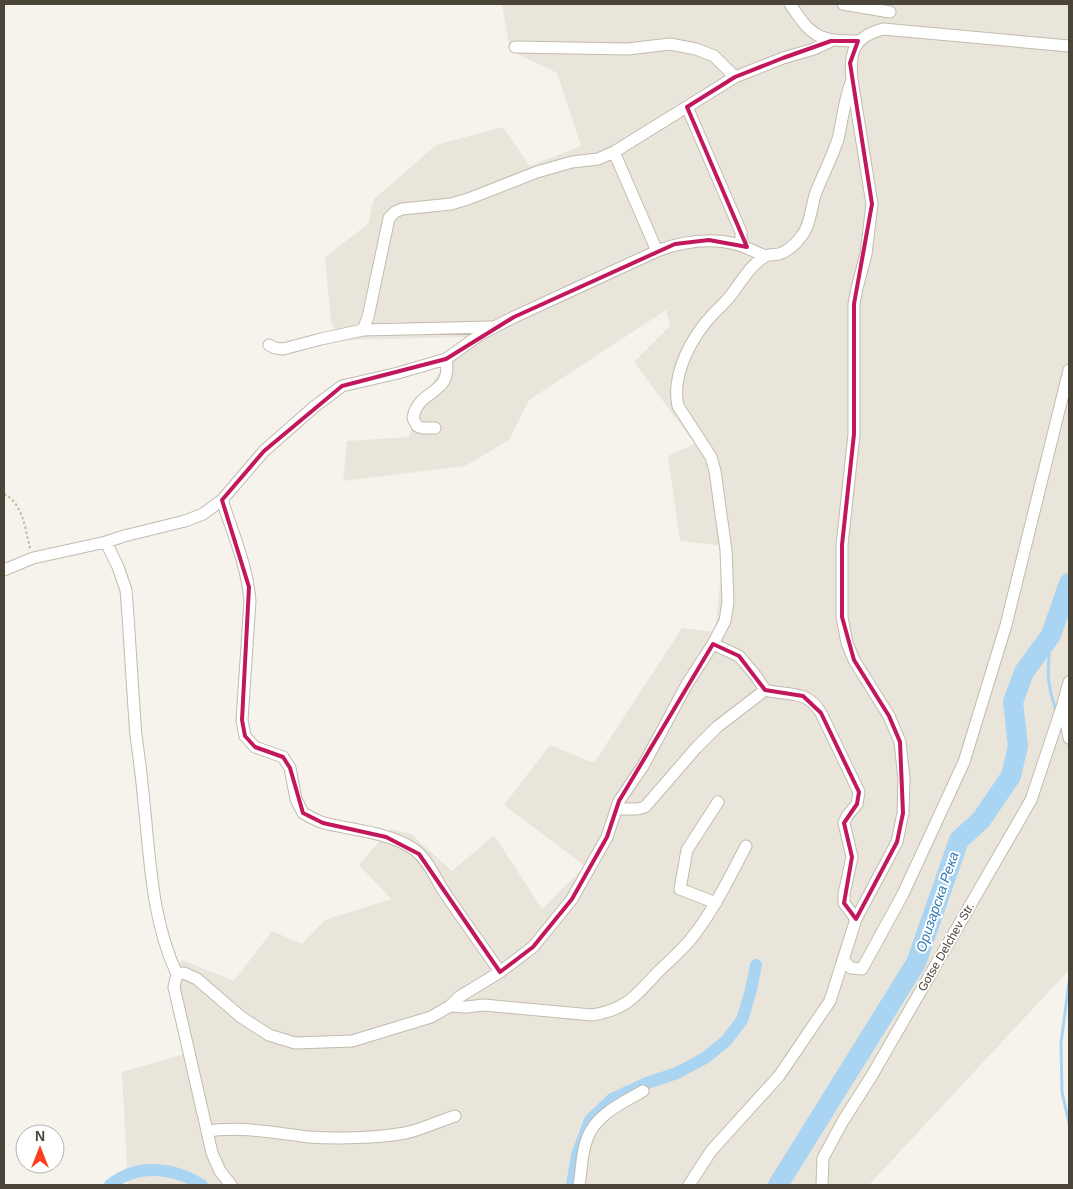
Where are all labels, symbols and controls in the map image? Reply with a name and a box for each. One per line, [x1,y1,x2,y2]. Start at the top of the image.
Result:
water label: Оризарска Река [912,850,962,954]
street label: Gotse Delchev Str. [915,900,977,994]
north arrow [15,1124,65,1174]
text: N [35,1128,45,1144]

